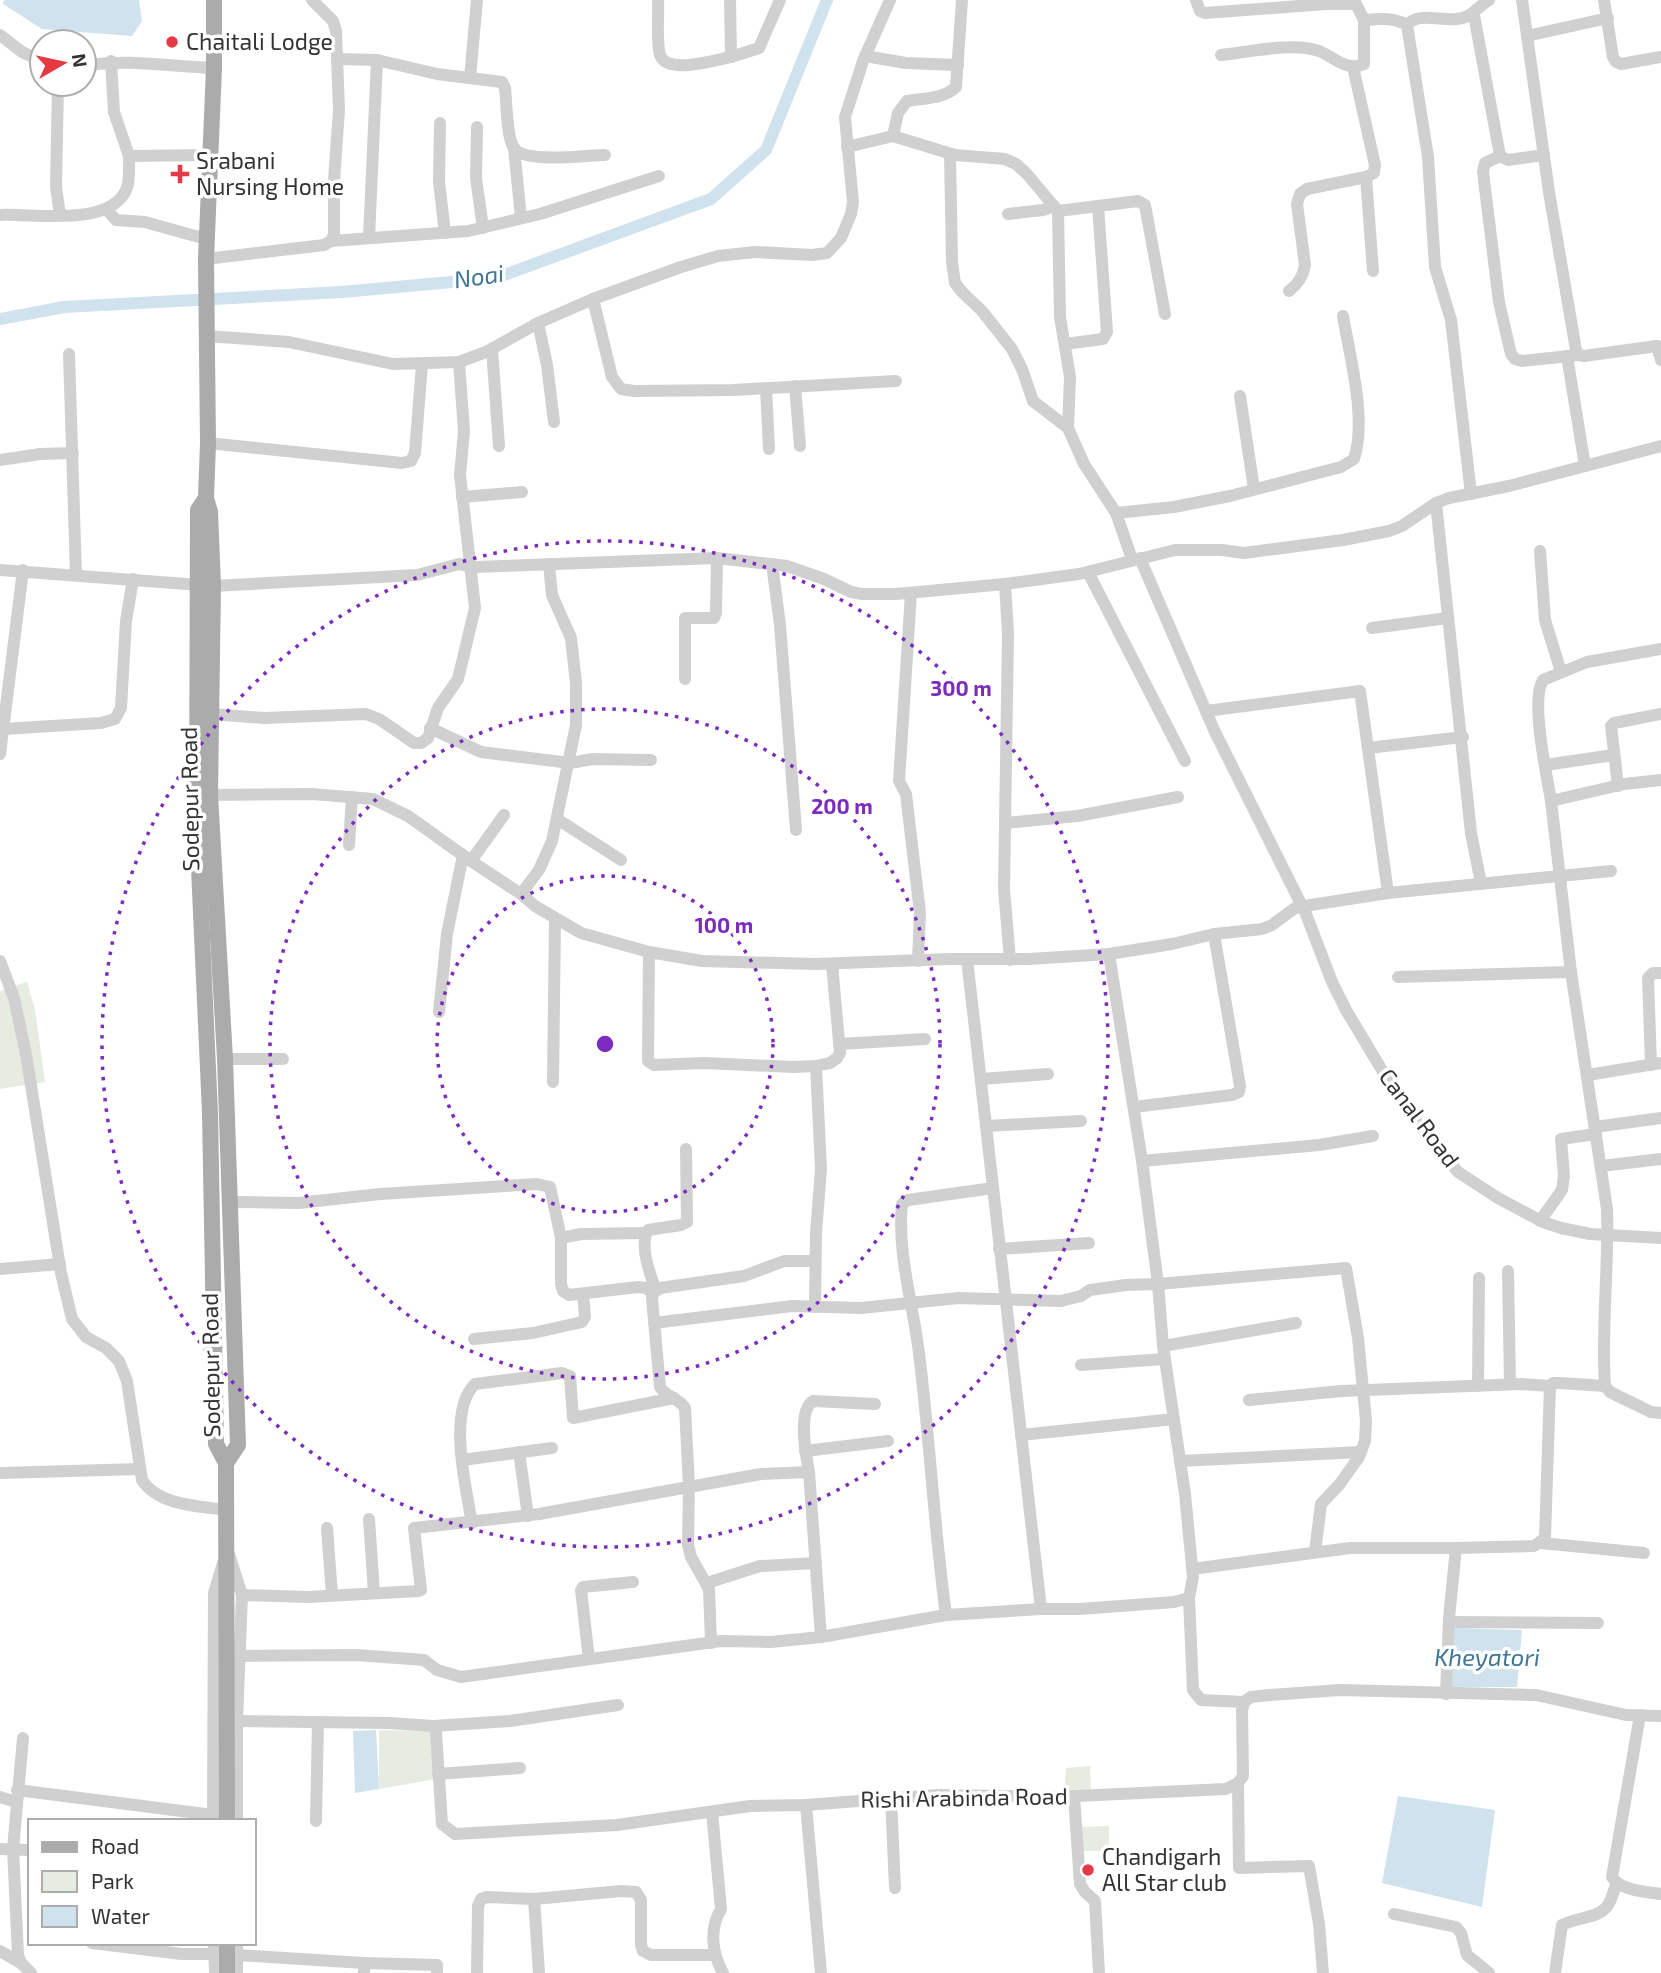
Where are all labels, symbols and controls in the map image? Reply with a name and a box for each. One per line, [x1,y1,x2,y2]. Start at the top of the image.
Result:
place label: Chaitali Lodge [186,27,333,55]
north arrow [28,28,98,98]
marker: Chaitali Lodge [164,34,180,50]
text: N [68,52,93,69]
place label: Srabani Nursing Home [196,146,344,200]
marker: Srabani Nursing Home [170,164,190,184]
water label: Noai [452,258,506,293]
text: 300 m [930,675,992,700]
street label: Sodepur Road [174,726,204,872]
text: 200 m [811,793,873,818]
text: 100 m [695,912,753,937]
centre of rings [593,1032,617,1056]
street label: Canal Road [1374,1063,1466,1172]
street label: Sodepur Road [195,1292,225,1438]
water label: Kheyatori [1434,1642,1540,1671]
street label: Rishi Arabinda Road [860,1781,1068,1813]
legend [28,1819,256,1945]
text: Road [91,1833,139,1858]
place label: Chandigarh All Star club [1102,1842,1227,1896]
marker: Chandigarh All Star club [1080,1862,1096,1878]
text: Park [91,1868,134,1893]
text: Water [91,1903,150,1928]

